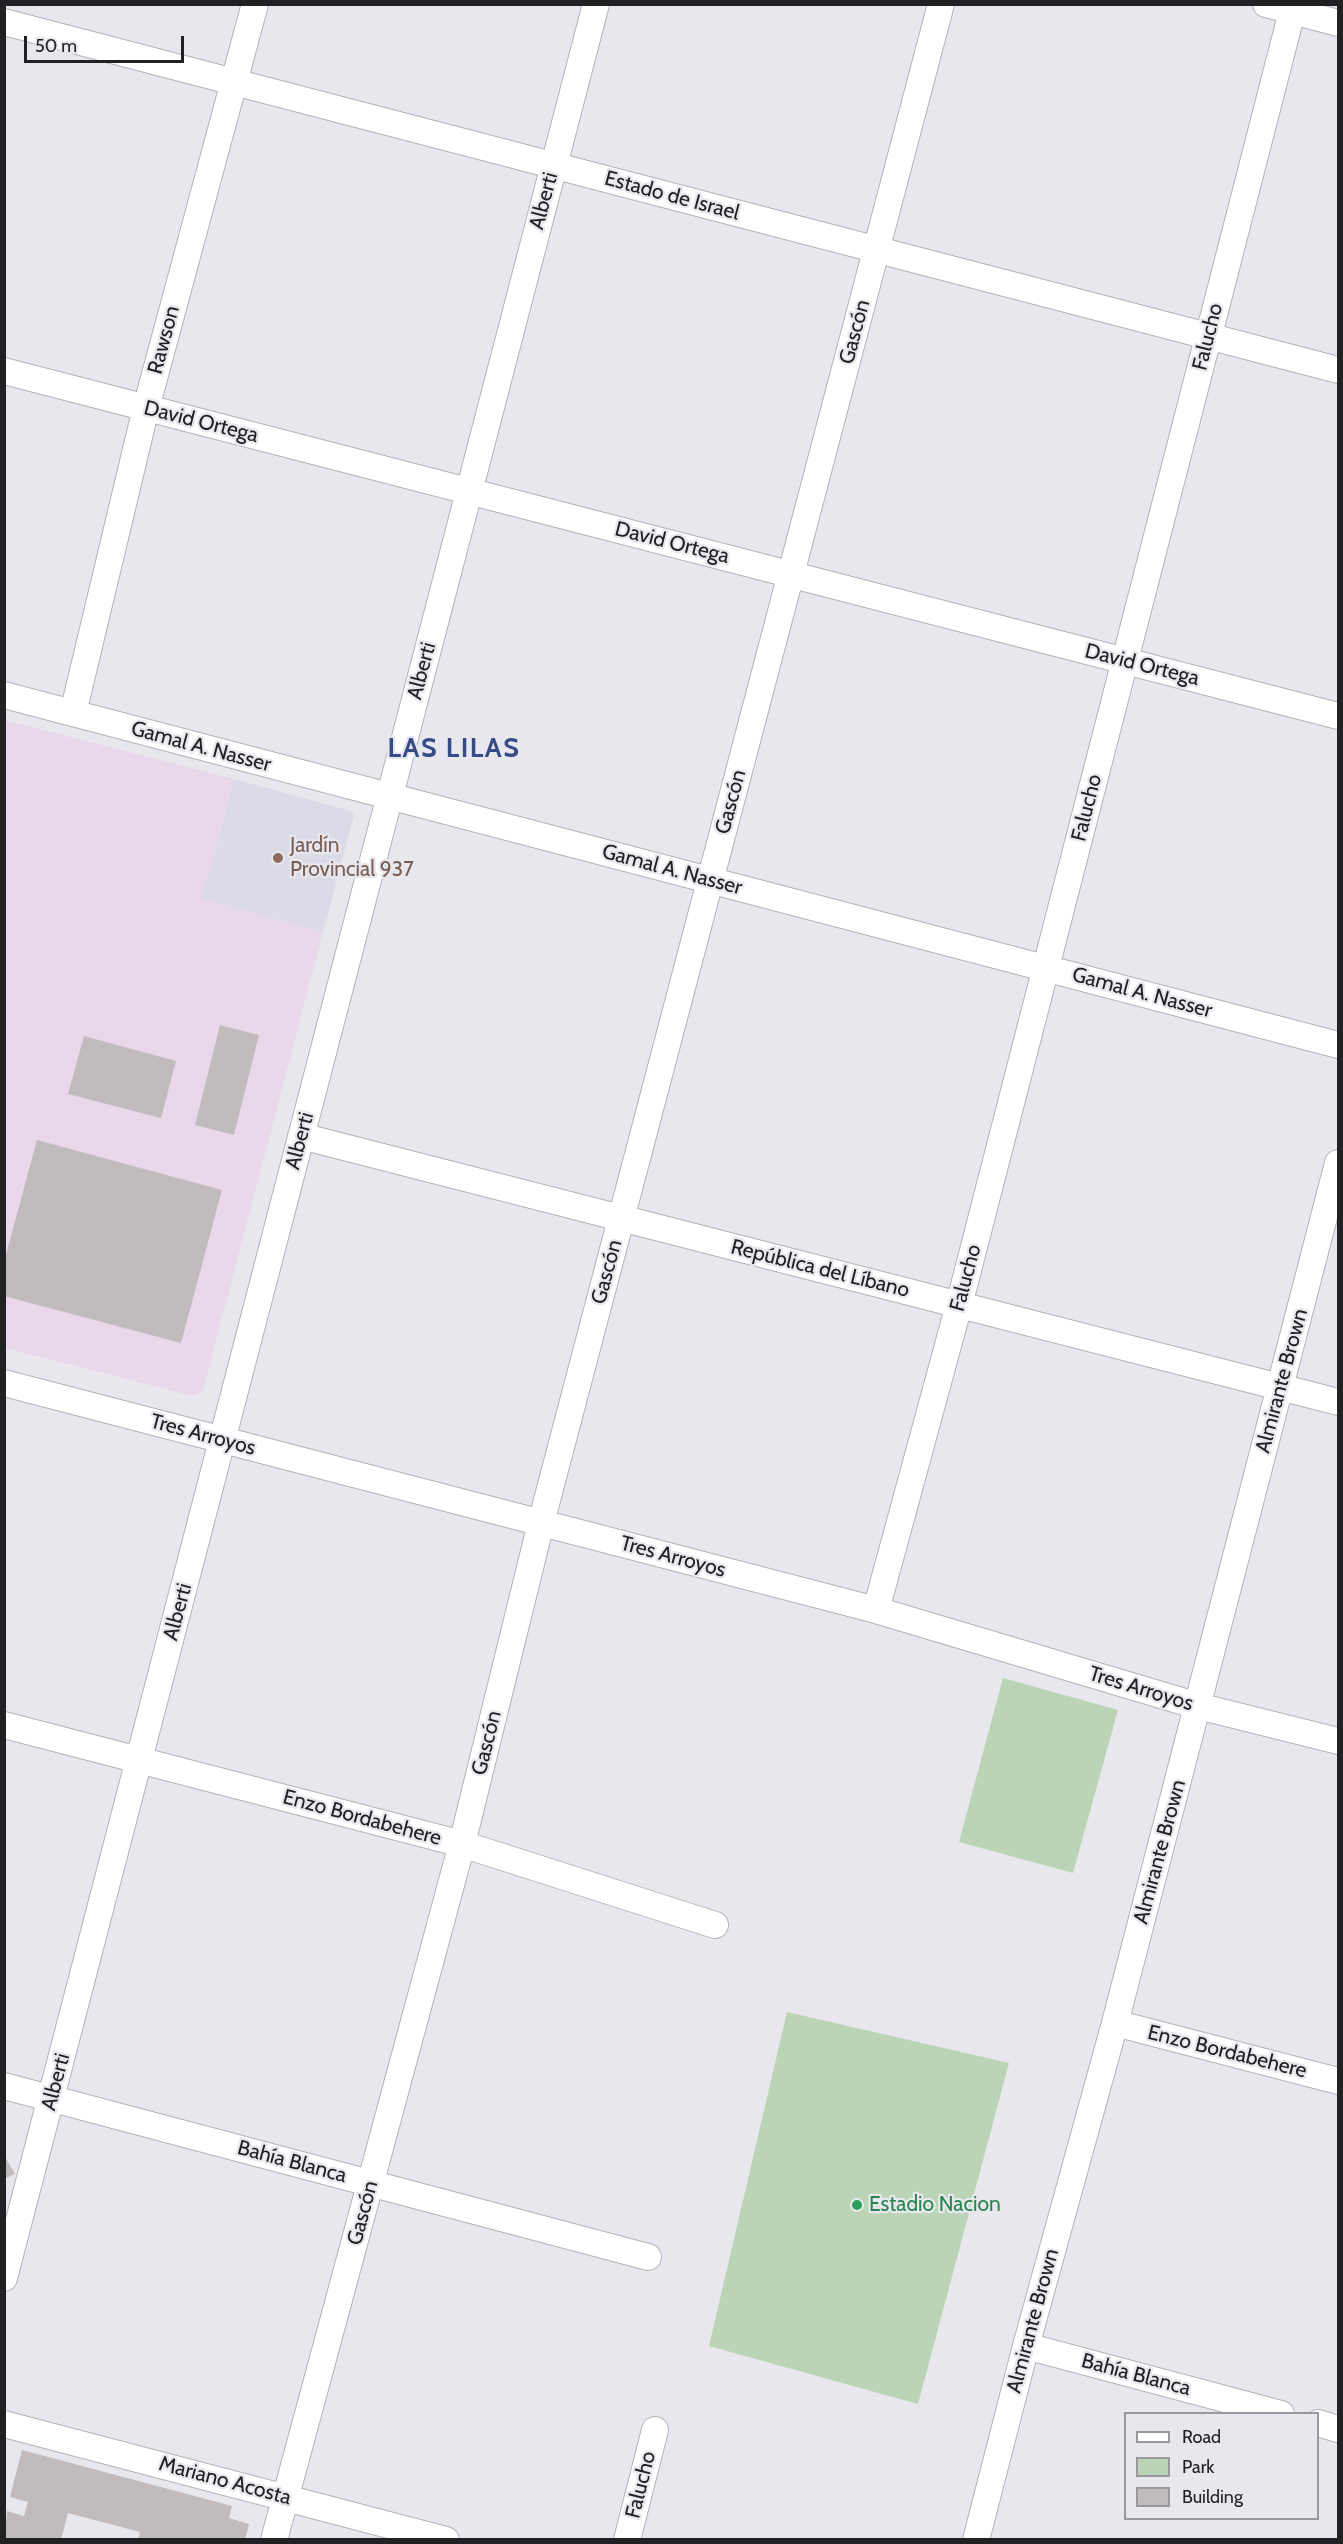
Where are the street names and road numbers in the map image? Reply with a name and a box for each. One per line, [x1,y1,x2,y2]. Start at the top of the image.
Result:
street label: Estado de Israel [602,166,742,226]
street label: Alberti [524,170,564,232]
street label: Gascón [834,297,876,367]
street label: Falucho [1188,301,1228,373]
street label: Rawson [143,303,185,377]
street label: David Ortega [141,396,261,448]
street label: David Ortega [612,517,732,569]
street label: David Ortega [1082,639,1202,691]
street label: Alberti [402,640,442,702]
street label: Gamal A. Nasser [128,716,274,778]
street label: Gascón [710,767,752,837]
street label: Falucho [1067,772,1107,844]
street label: Gamal A. Nasser [599,839,745,901]
street label: Gamal A. Nasser [1069,962,1215,1024]
street label: Alberti [280,1110,320,1172]
street label: República del Líbano [728,1235,912,1303]
street label: Gascón [586,1237,628,1307]
street label: Falucho [945,1242,987,1314]
street label: Almirante Brown [1251,1306,1313,1456]
street label: Tres Arroyos [148,1409,258,1461]
street label: Tres Arroyos [618,1531,728,1583]
street label: Alberti [158,1581,198,1643]
street label: Tres Arroyos [1086,1661,1196,1717]
street label: Gascón [467,1708,507,1778]
street label: Almirante Brown [1129,1777,1191,1927]
street label: Enzo Bordabehere [280,1785,444,1851]
street label: Enzo Bordabehere [1145,2020,1309,2084]
street label: Alberti [36,2051,76,2113]
street label: Bahía Blanca [235,2135,349,2189]
street label: Gascón [342,2178,384,2248]
street label: Almirante Brown [1002,2246,1064,2396]
street label: Bahía Blanca [1079,2348,1193,2402]
street label: Falucho [621,2449,661,2521]
street label: Mariano Acosta [156,2451,294,2511]

